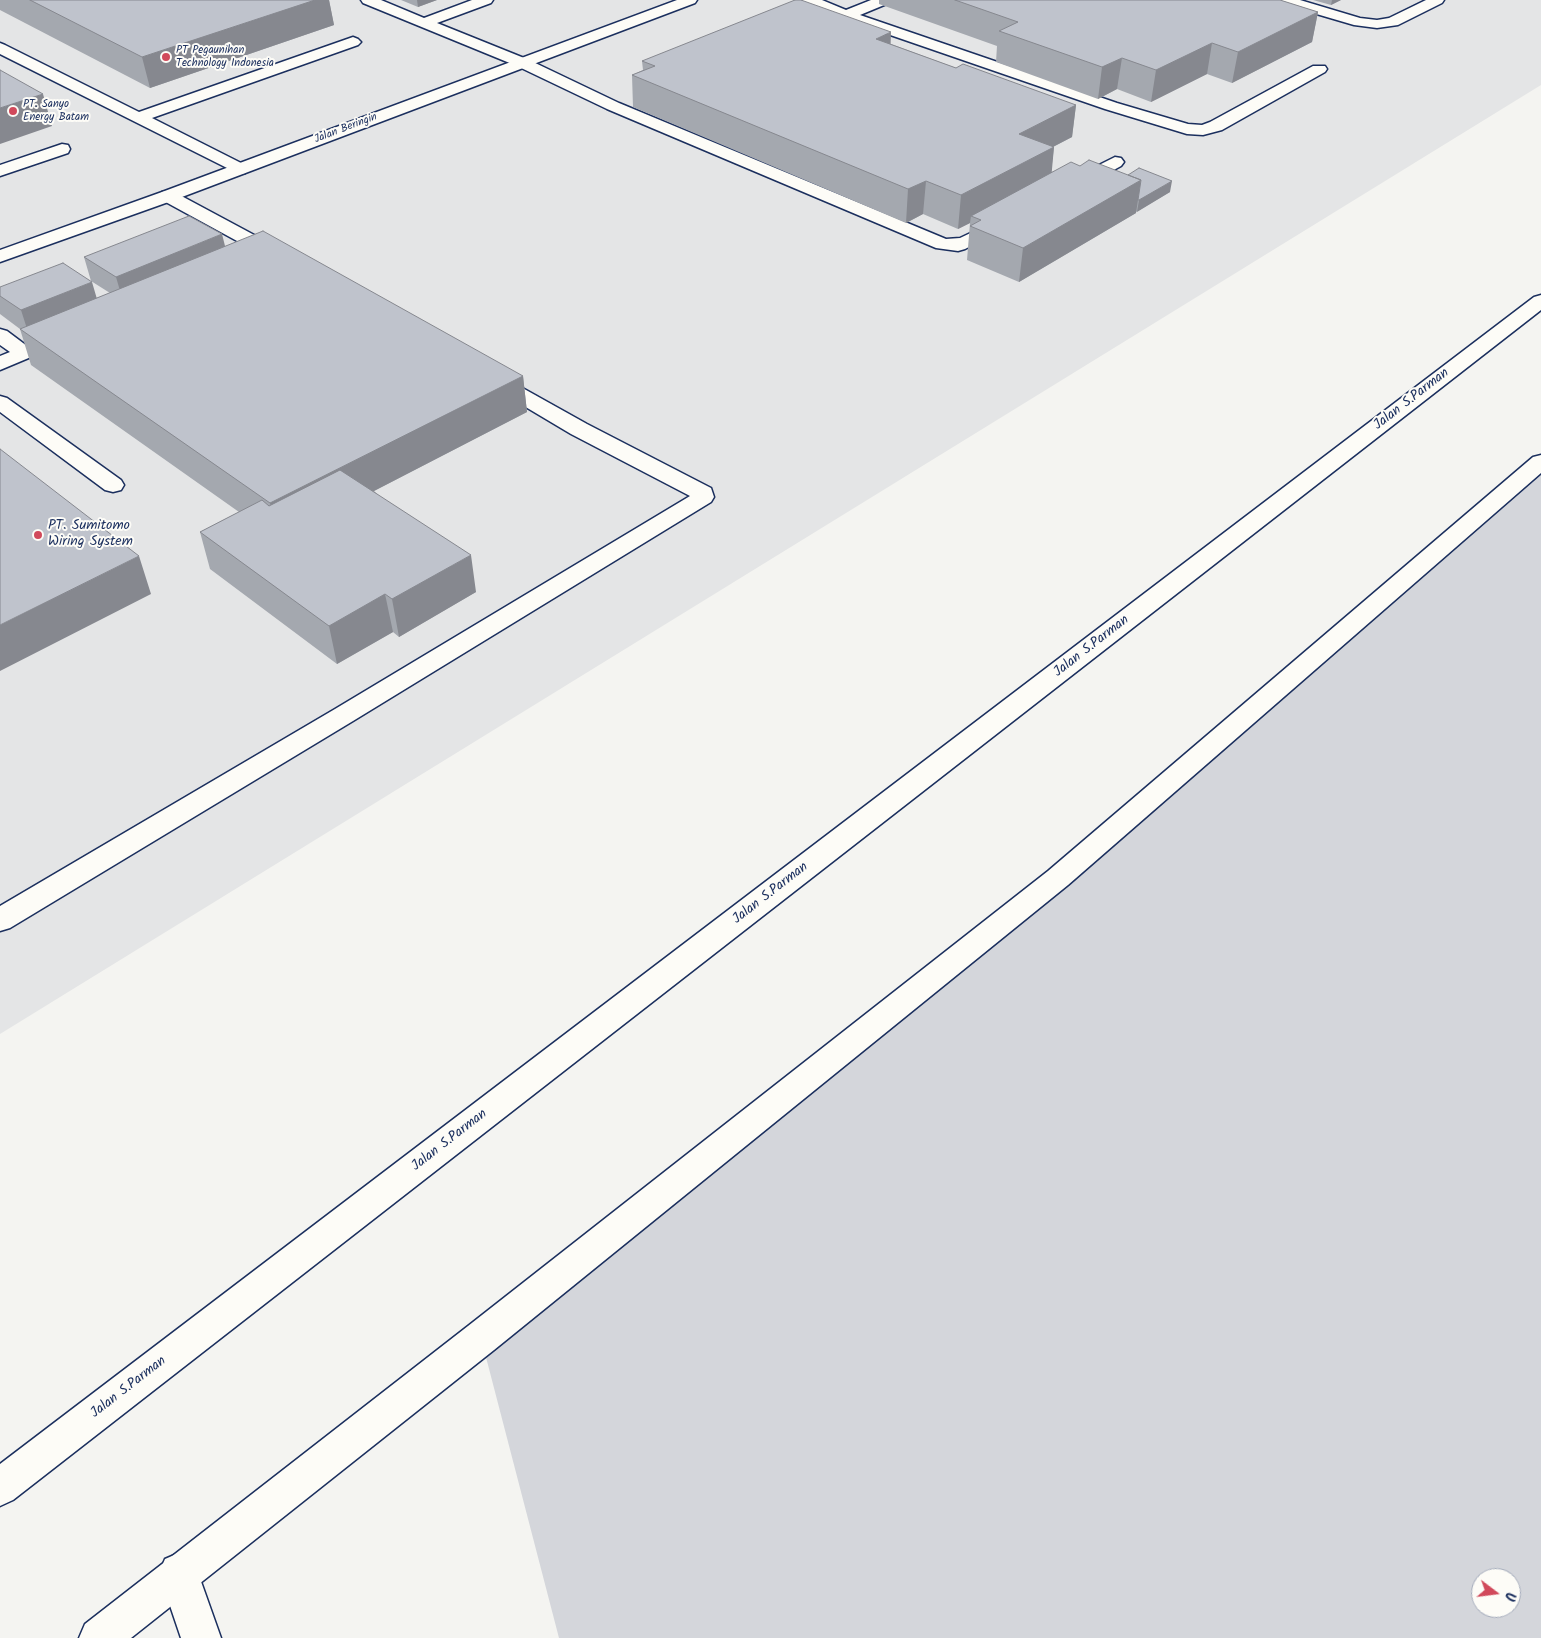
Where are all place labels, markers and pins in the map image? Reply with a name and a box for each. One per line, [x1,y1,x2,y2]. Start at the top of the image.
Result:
place label: PT Pegaunihan Technology Indonesia [176,44,274,70]
marker: PT Pegaunihan Technology Indonesia [160,51,172,63]
place label: PT. Sanyo Energy Batam [23,98,89,124]
marker: PT. Sanyo Energy Batam [7,105,19,117]
place label: PT. Sumitomo Wiring System [48,519,133,552]
marker: PT. Sumitomo Wiring System [32,529,44,541]

